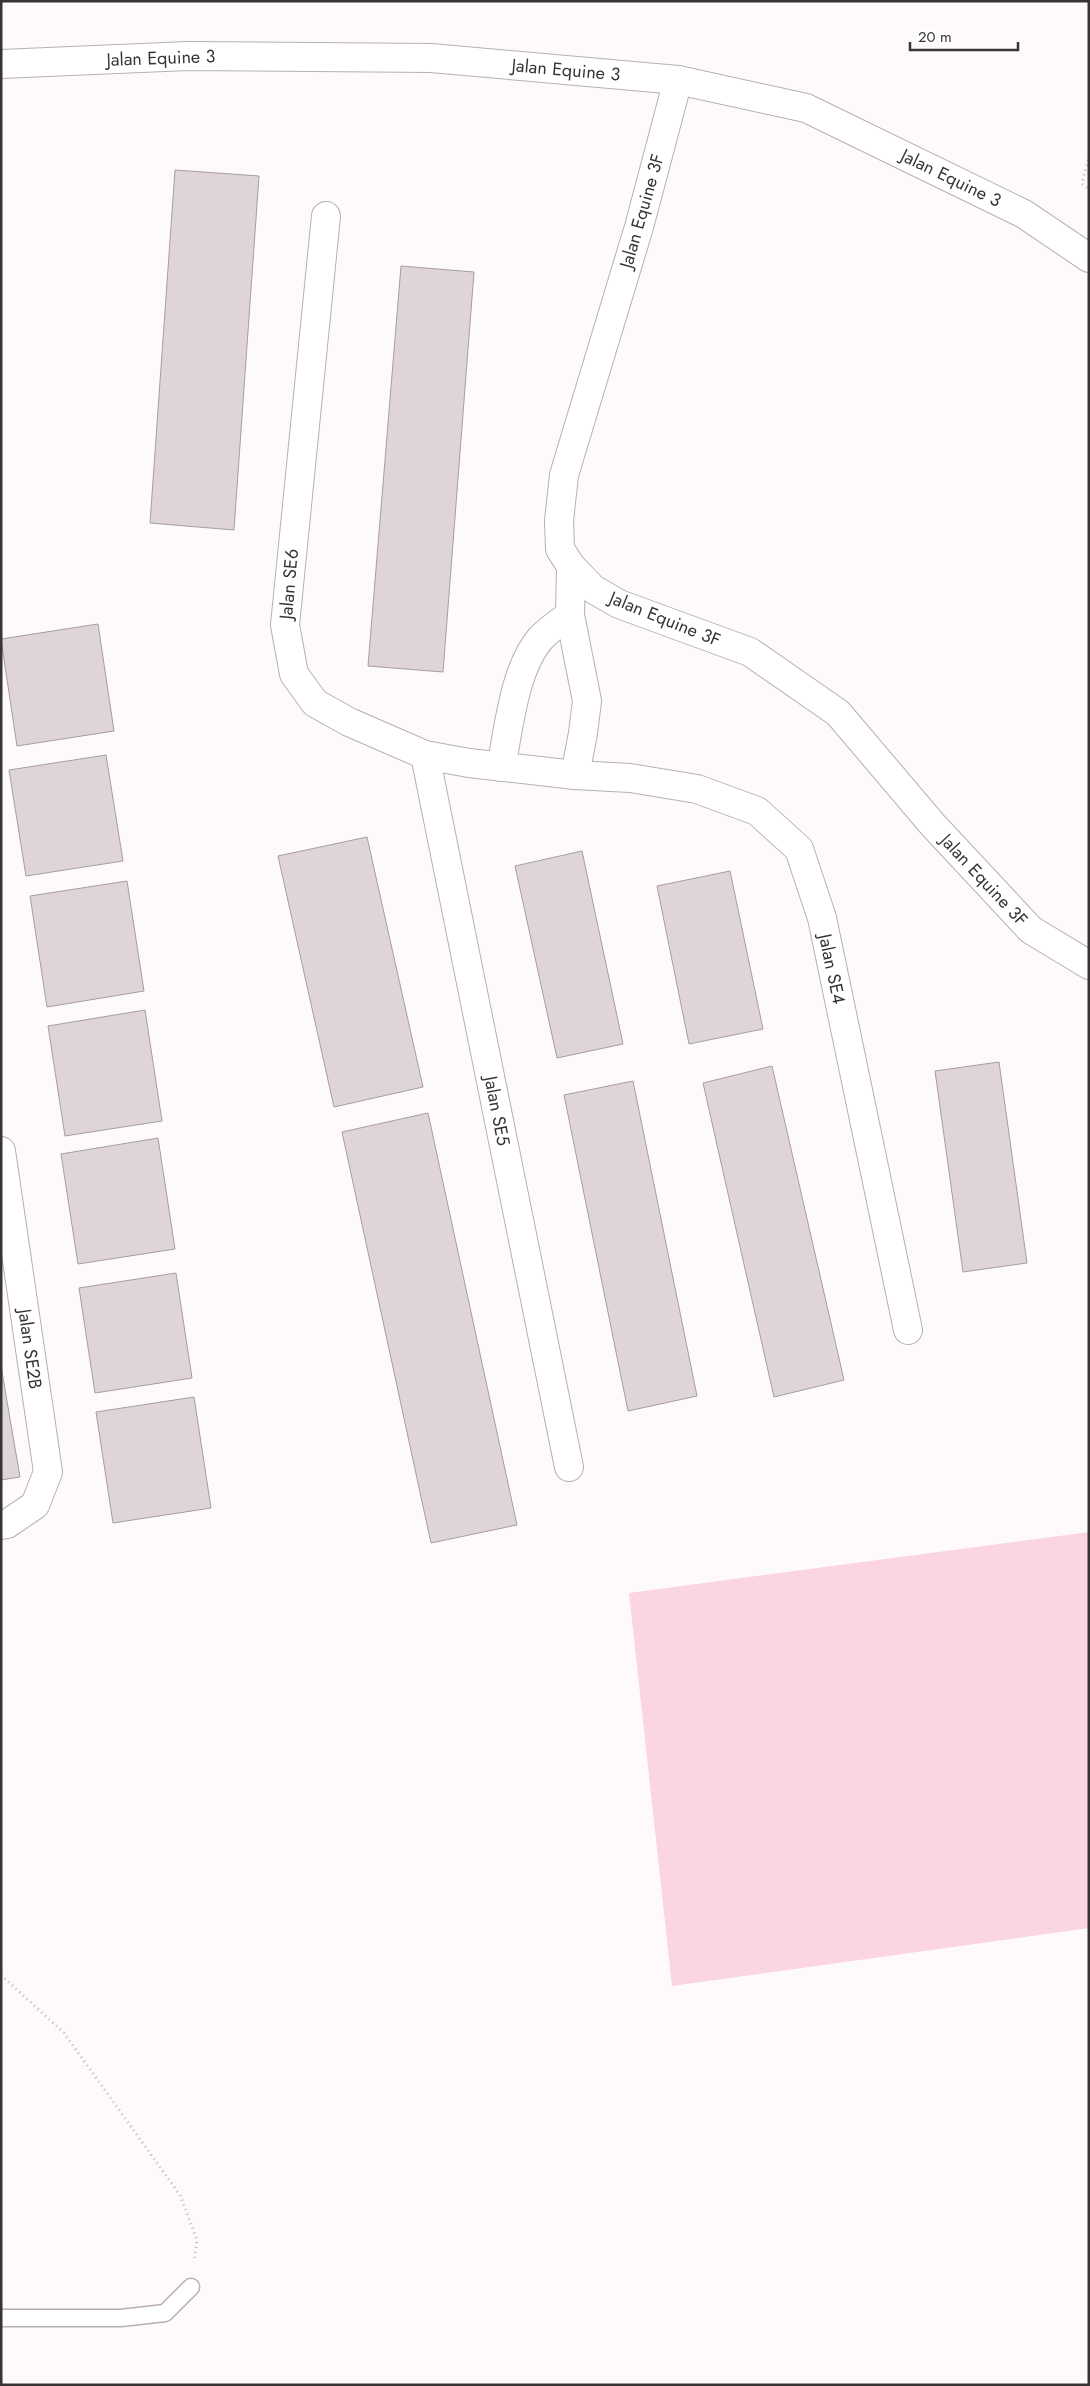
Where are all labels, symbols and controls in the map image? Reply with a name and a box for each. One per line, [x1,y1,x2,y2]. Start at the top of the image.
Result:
scale bar [910,20,1018,52]
text: 20 m [918,26,952,48]
street label: Jalan Equine 3 [104,43,216,73]
street label: Jalan Equine 3 [509,52,622,88]
street label: Jalan Equine 3 [895,142,1006,214]
street label: Jalan Equine 3F [613,151,671,273]
street label: Jalan SE6 [273,548,305,622]
street label: Jalan Equine 3F [604,584,725,653]
street label: Jalan Equine 3F [933,827,1034,932]
street label: Jalan SE4 [811,930,852,1006]
street label: Jalan SE5 [477,1072,516,1148]
street label: Jalan SE2B [11,1305,48,1391]

